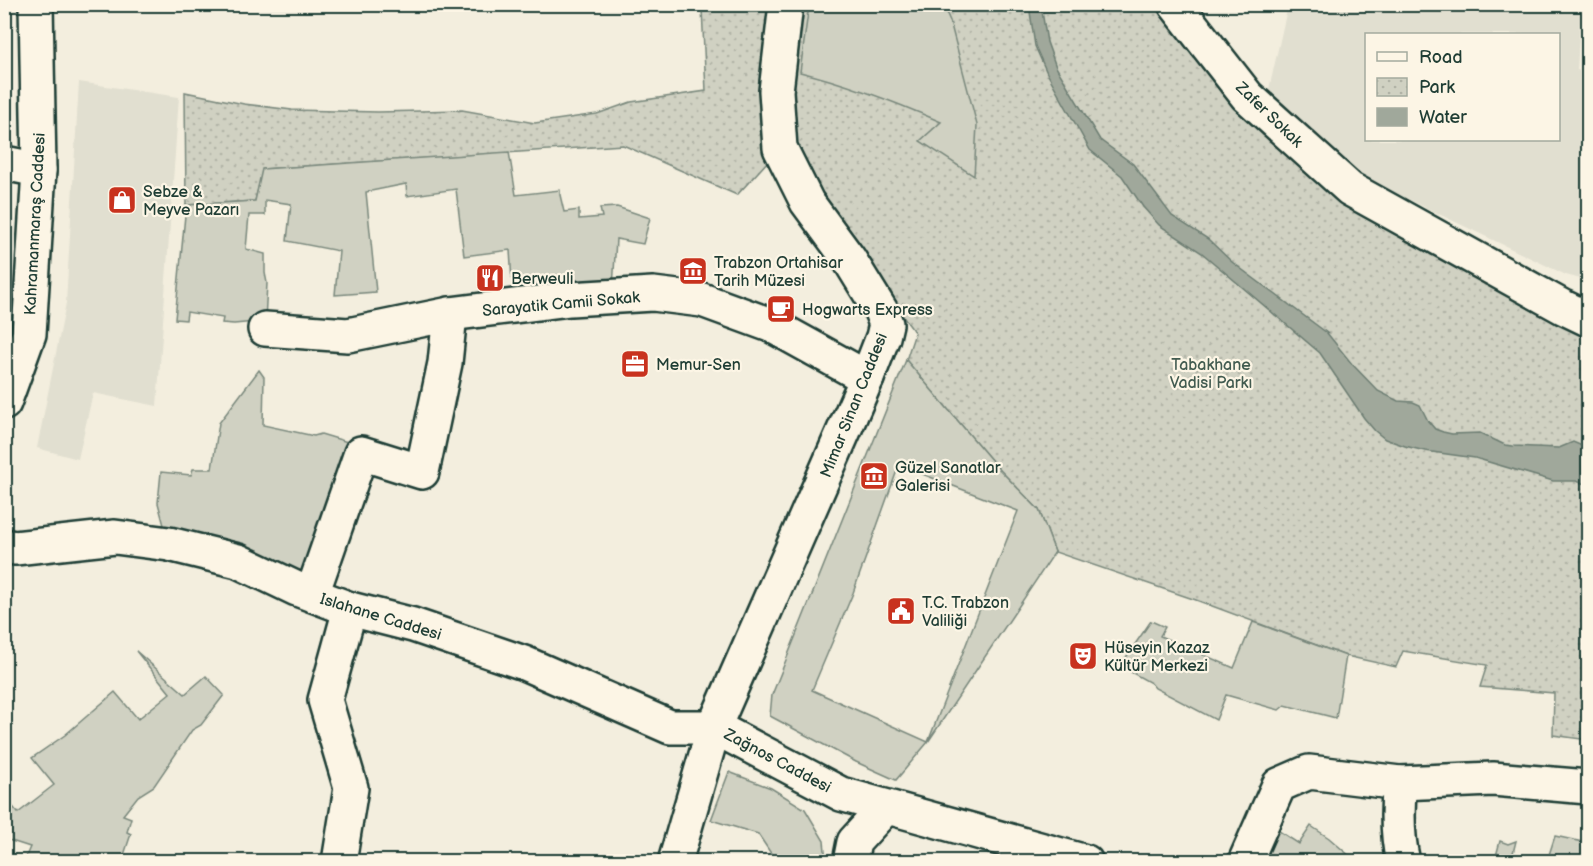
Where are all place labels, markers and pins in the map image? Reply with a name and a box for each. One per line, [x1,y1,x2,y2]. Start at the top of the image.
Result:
place label: Sebze & Meyve Pazarı [143,183,239,220]
shop icon: Sebze & Meyve Pazarı [106,184,138,216]
place label: Trabzon Ortahisar Tarih Müzesi [714,254,843,291]
museum icon: Trabzon Ortahisar Tarih Müzesi [677,255,709,287]
restaurant icon: Berweuli [474,262,506,294]
place label: Berweuli [511,270,574,289]
cafe icon: Hogwarts Express [765,293,797,325]
place label: Hogwarts Express [802,301,933,320]
office icon: Memur-Sen [619,348,651,380]
place label: Memur-Sen [656,356,741,375]
place label: Güzel Sanatlar Galerisi [895,459,1001,496]
museum icon: Güzel Sanatlar Galerisi [858,460,890,492]
place label: T.C. Trabzon Valiliği [922,594,1009,631]
public building icon: T.C. Trabzon Valiliği [885,595,917,627]
place label: Hüseyin Kazaz Kültür Merkezi [1104,639,1210,676]
theatre icon: Hüseyin Kazaz Kültür Merkezi [1067,640,1099,672]

